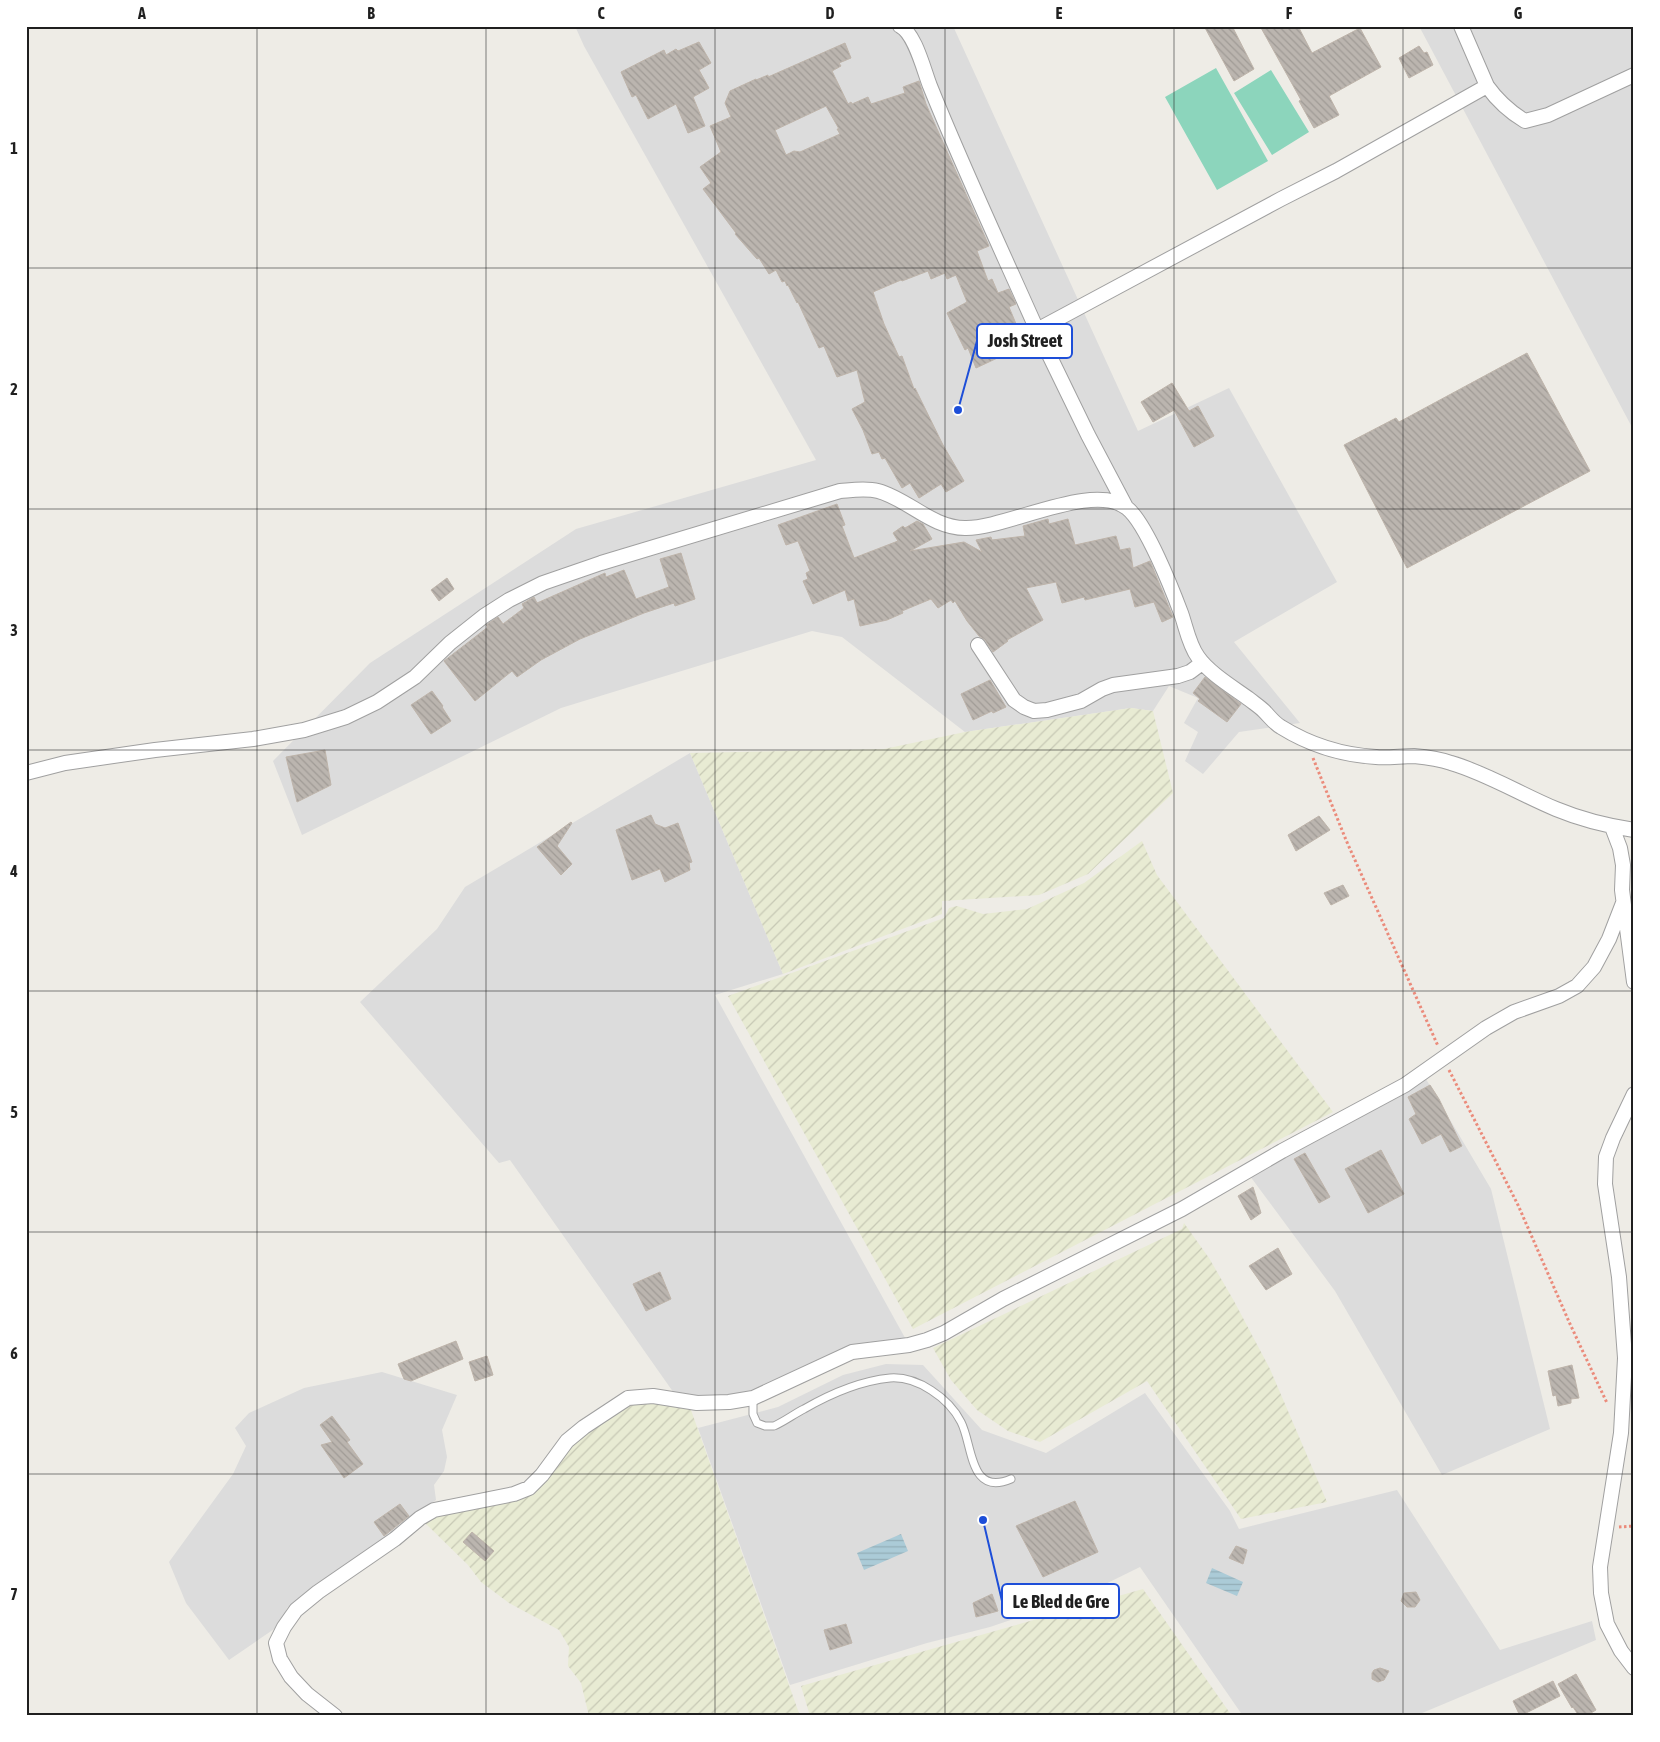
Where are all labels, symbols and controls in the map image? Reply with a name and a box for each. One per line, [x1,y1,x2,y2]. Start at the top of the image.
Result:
text: A [137,4,146,22]
text: B [367,4,375,22]
text: C [597,4,605,22]
text: D [826,4,835,22]
text: E [1056,4,1063,22]
text: F [1286,4,1293,22]
text: G [1514,4,1523,22]
text: 1 [10,139,18,157]
callout: Josh Street [977,324,1072,358]
text: Josh Street [986,329,1063,351]
text: 2 [10,380,18,398]
text: 3 [10,621,18,639]
text: 4 [9,862,18,880]
text: 5 [10,1103,18,1121]
text: 6 [10,1344,18,1362]
callout: Le Bled de Gre [1002,1584,1119,1618]
text: 7 [10,1585,18,1603]
text: Le Bled de Gre [1012,1590,1110,1612]

